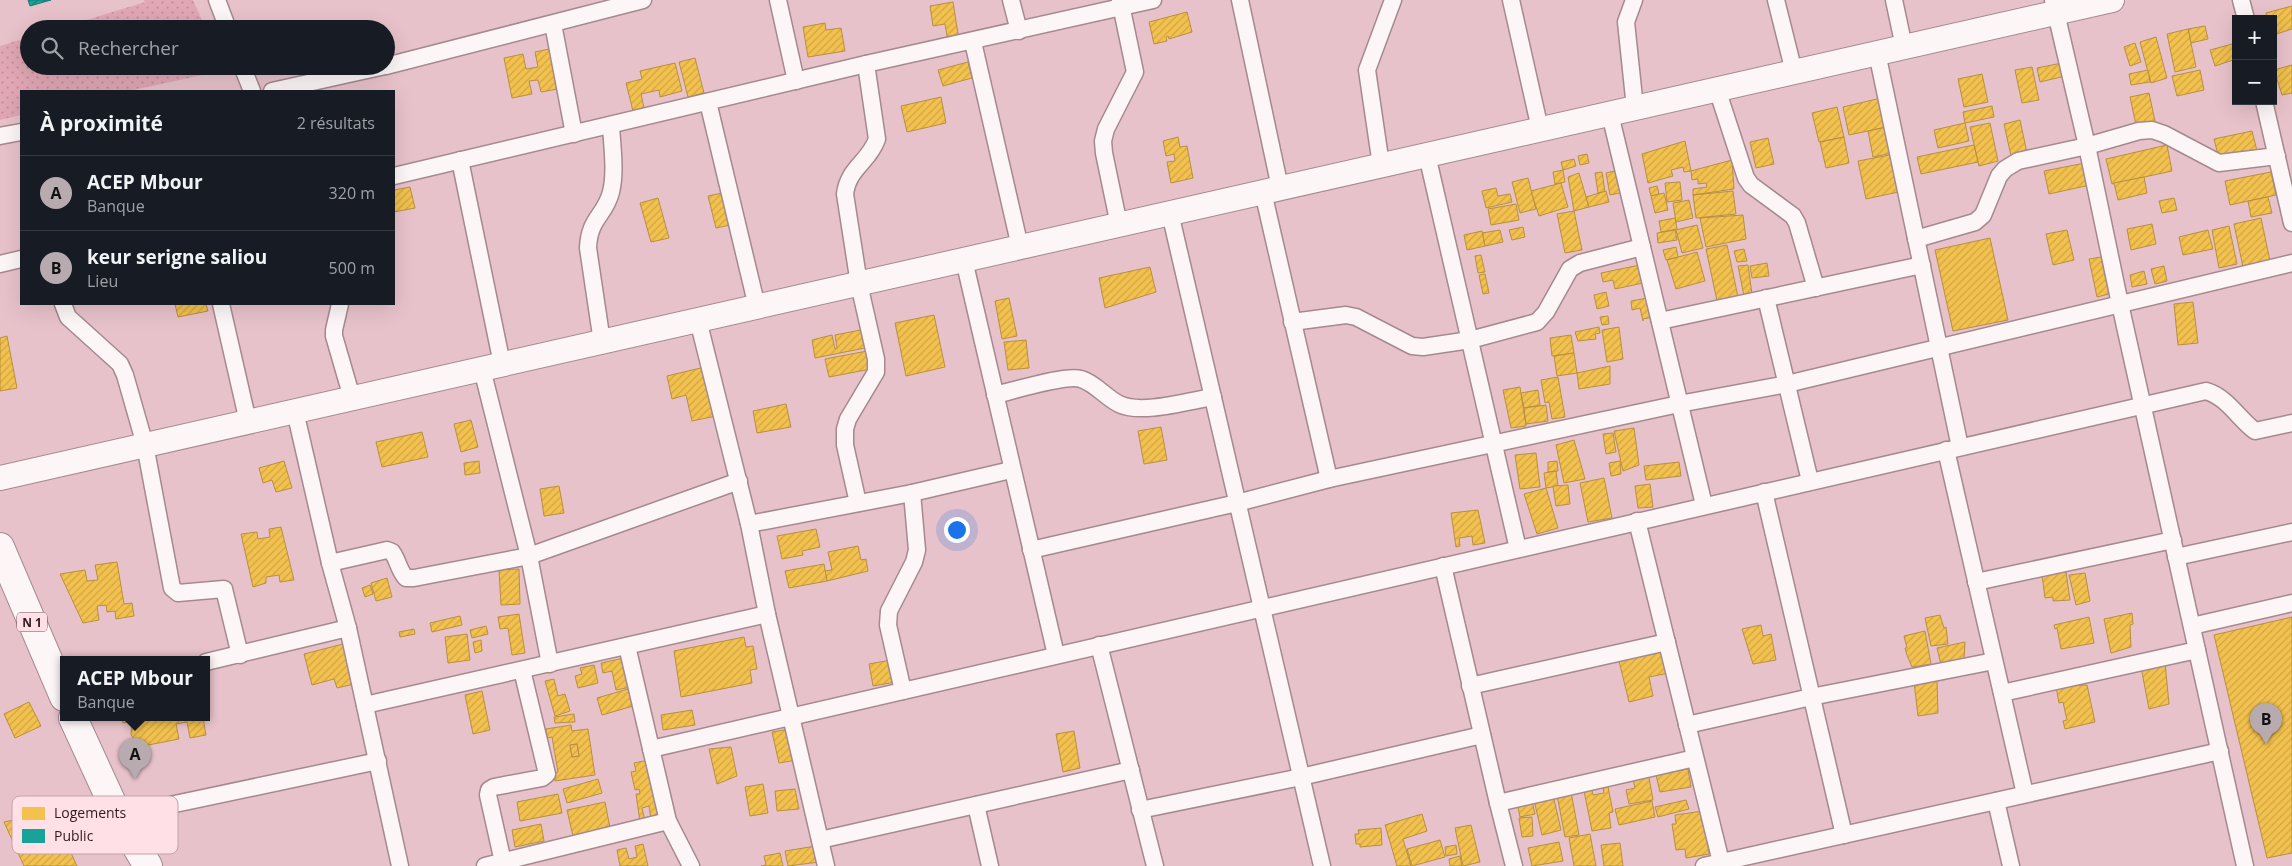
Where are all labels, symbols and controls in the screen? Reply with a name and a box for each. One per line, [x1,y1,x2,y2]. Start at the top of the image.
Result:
map controls [2232,15,2277,105]
button: + [2232,15,2277,60]
search box [20,20,395,75]
icon: search [38,34,66,62]
text: Rechercher [78,35,179,61]
button: − [2232,60,2277,105]
text: À proximité [40,109,163,137]
text: 2 résultats [297,112,375,134]
text: ACEP Mbour [87,169,203,195]
text: A [50,182,62,204]
text: 320 m [329,182,375,204]
text: Banque [87,195,145,217]
text: keur serigne saliou [87,244,267,270]
text: B [51,257,61,279]
text: 500 m [329,257,375,279]
text: Lieu [87,270,118,292]
your location [944,517,970,543]
road number: N 1 [17,612,47,632]
popup [60,656,210,721]
text: ACEP Mbour [77,665,193,691]
text: Banque [77,691,135,713]
pin: B [2250,703,2282,744]
pin: A [119,738,151,779]
legend [12,796,178,854]
text: Logements [54,803,127,822]
text: Public [54,826,94,845]

